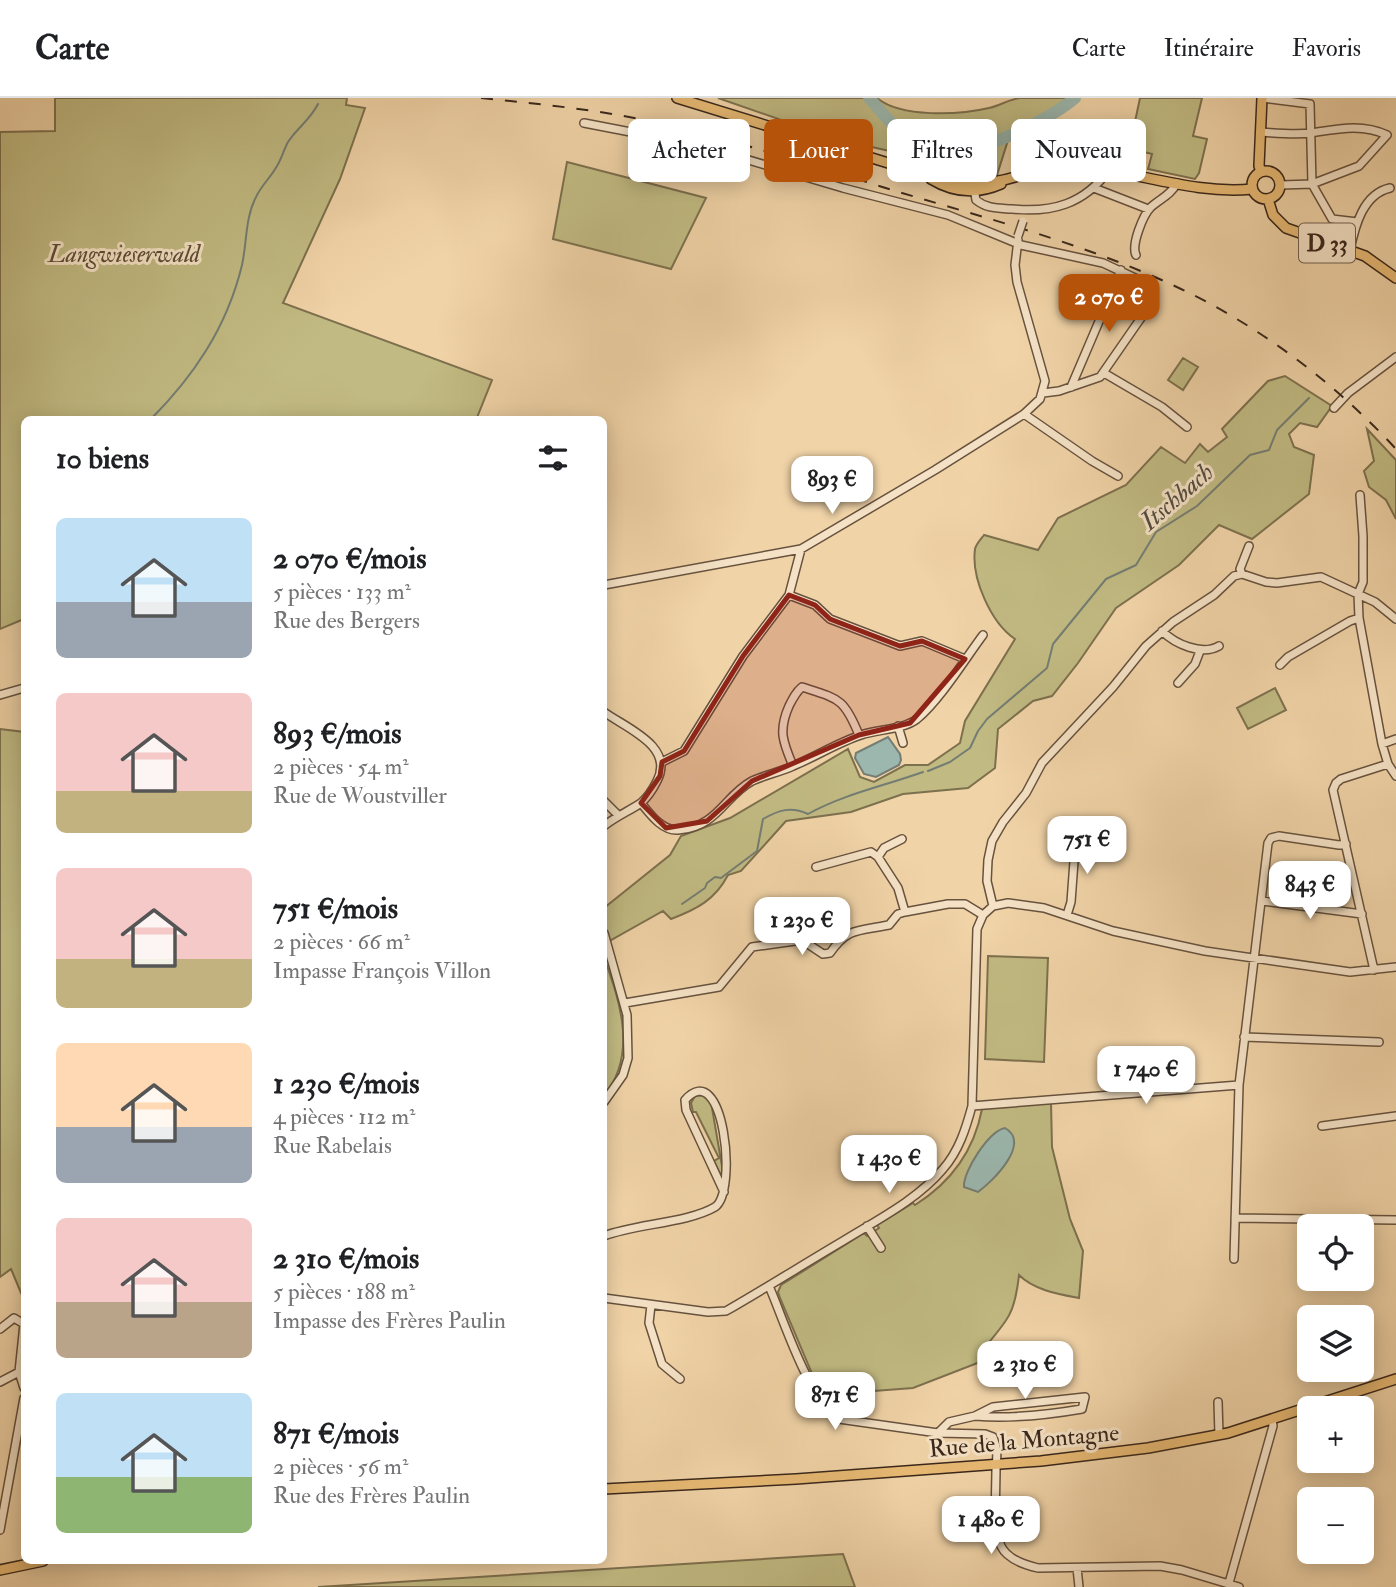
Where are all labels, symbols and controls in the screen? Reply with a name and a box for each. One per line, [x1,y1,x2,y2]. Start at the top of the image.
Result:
text: Carte [35,28,109,69]
text: Carte [1072,33,1126,64]
text: Itinéraire [1164,33,1254,64]
text: Favoris [1292,33,1361,64]
chip: Acheter [628,119,750,182]
chip: Louer [764,119,873,182]
chip: Filtres [887,119,997,182]
chip: Nouveau [1011,119,1146,182]
road number: D 33 [1299,224,1355,262]
park label: Langwieserwald [47,239,202,270]
pin: 2 070 € [1044,274,1174,334]
text: 2 070 € [1075,282,1143,311]
icon: filters [534,439,572,477]
text: 10 biens [56,440,149,477]
pin: 893 € [783,456,881,516]
water label: Itschbach [1132,456,1220,539]
text: 893 € [807,464,857,493]
text: 2 070 €/mois [273,540,426,577]
icon: home [112,546,196,630]
text: 5 pièces · 133 m² [273,577,411,606]
text: Rue des Bergers [273,606,420,635]
text: 893 €/mois [273,715,401,752]
icon: home [112,721,196,805]
text: 2 pièces · 54 m² [273,752,409,781]
text: Rue de Woustviller [273,781,447,810]
pin: 751 € [1038,816,1136,876]
text: 751 € [1063,824,1111,853]
pin: 843 € [1261,862,1359,921]
text: 843 € [1285,869,1335,898]
text: 751 €/mois [273,890,398,927]
icon: home [112,896,196,980]
pin: 1 230 € [737,898,867,957]
text: 1 230 € [770,905,834,934]
text: 2 pièces · 66 m² [273,927,410,956]
text: Impasse François Villon [273,956,491,985]
pin: 1 740 € [1081,1046,1211,1106]
text: 1 740 € [1113,1054,1179,1083]
text: 1 230 €/mois [273,1065,420,1102]
icon: home [112,1071,196,1155]
text: 4 pièces · 112 m² [273,1102,416,1131]
text: Rue Rabelais [273,1131,392,1160]
pin: 1 430 € [824,1136,954,1195]
text: 1 430 € [857,1143,921,1172]
map controls [1297,1214,1374,1564]
button: locate [1297,1214,1374,1291]
text: 2 310 €/mois [273,1240,419,1277]
icon: home [112,1246,196,1330]
text: 5 pièces · 188 m² [273,1277,415,1306]
button: layers [1297,1305,1374,1382]
text: Impasse des Frères Paulin [273,1306,506,1335]
pin: 2 310 € [960,1342,1090,1401]
text: 2 310 € [993,1349,1057,1378]
pin: 871 € [786,1372,884,1432]
text: 871 € [811,1380,859,1409]
button: + [1297,1396,1374,1473]
text: 871 €/mois [273,1415,399,1452]
street label: Rue de la Montagne [928,1417,1120,1465]
icon: home [112,1421,196,1505]
text: 2 pièces · 56 m² [273,1452,408,1481]
text: Rue des Frères Paulin [273,1481,470,1510]
button: − [1297,1487,1374,1564]
pin: 1 480 € [926,1496,1056,1556]
text: 1 480 € [958,1504,1024,1533]

